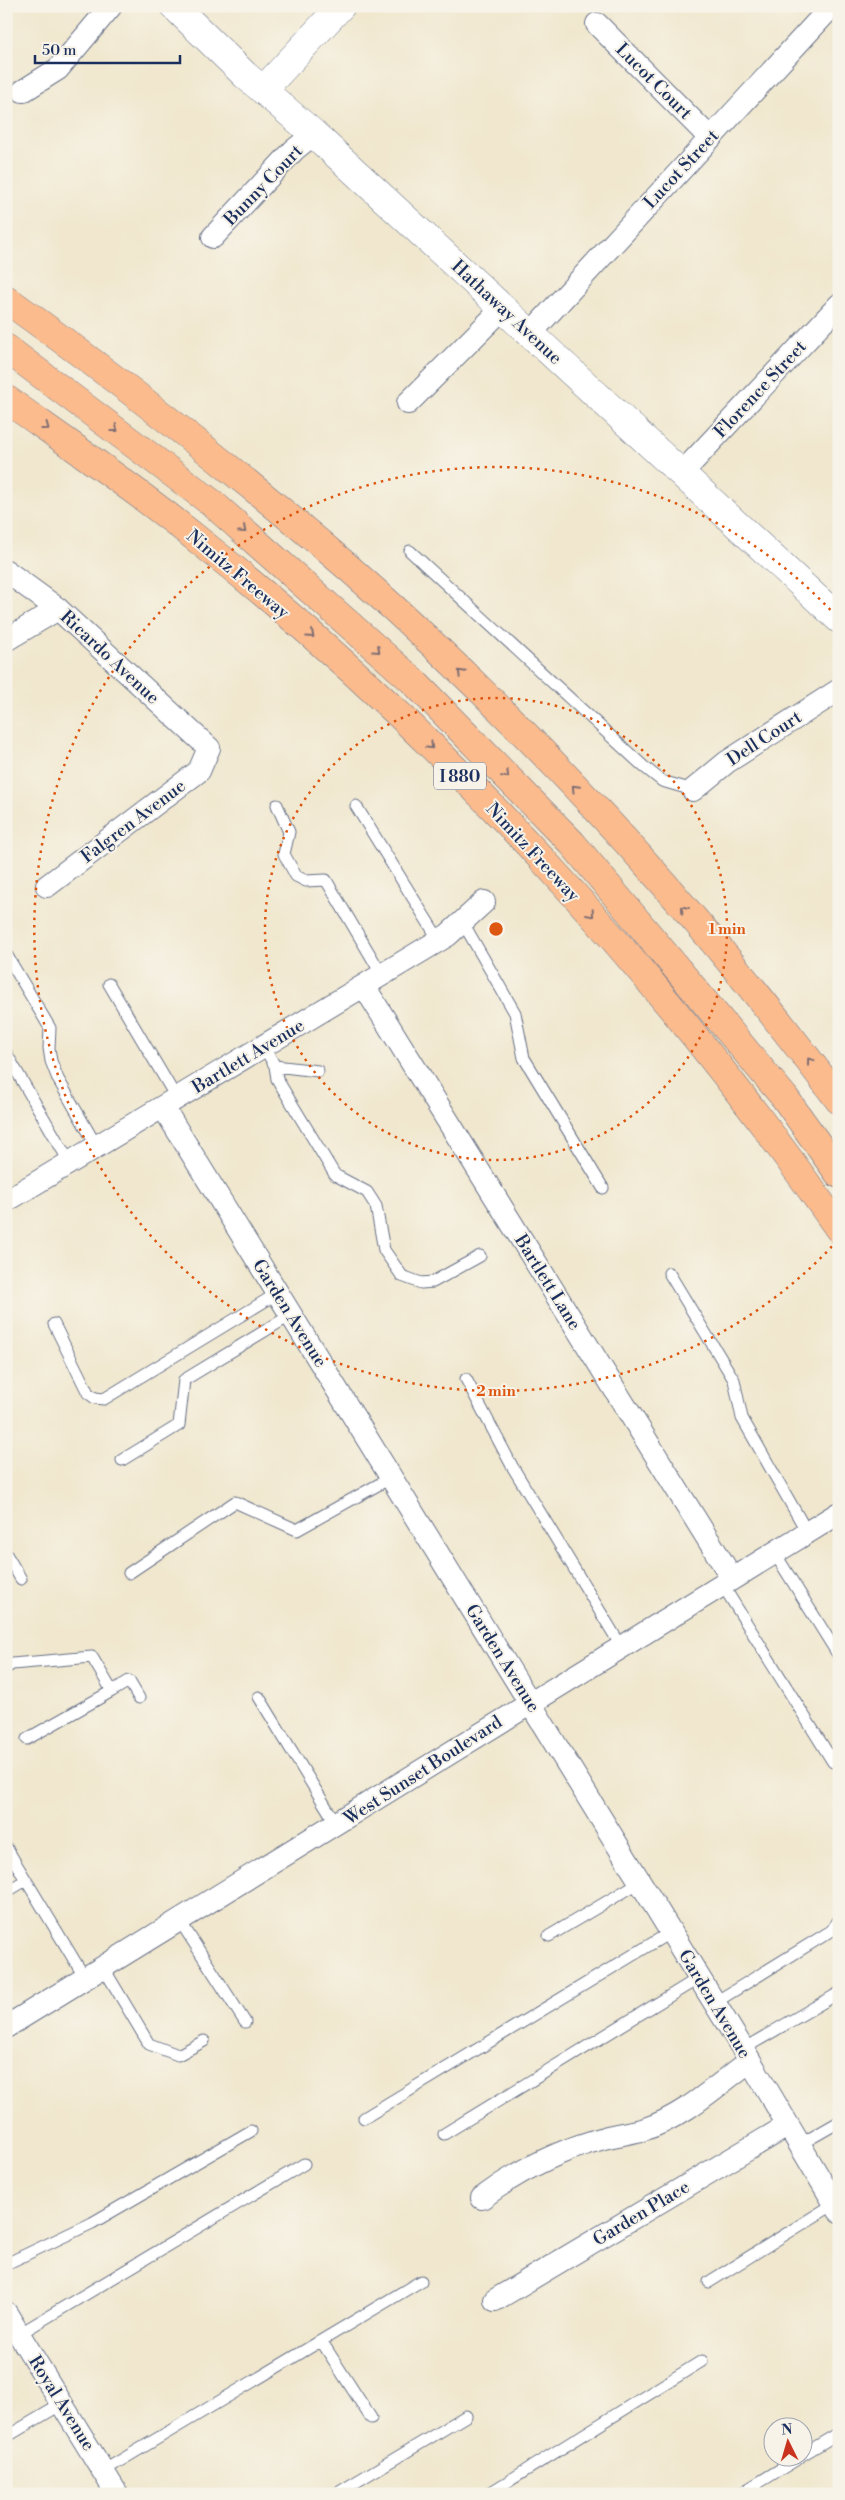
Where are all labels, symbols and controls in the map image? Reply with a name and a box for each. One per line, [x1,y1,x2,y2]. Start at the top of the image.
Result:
scale bar [35,32,180,64]
street label: Lucot Court [611,38,697,125]
text: 50 m [42,41,76,60]
street label: Lucot Street [639,124,724,214]
street label: Bunny Court [218,139,308,231]
street label: Hathaway Avenue [446,255,567,370]
street label: Florence Street [709,335,812,443]
one-way arrow [40,421,50,430]
one-way arrow [109,424,118,432]
one-way arrow [237,524,246,533]
street label: Nimitz Freeway [182,525,294,624]
street label: Ricardo Avenue [55,605,164,709]
one-way arrow [305,630,314,639]
one-way arrow [372,644,381,653]
one-way arrow [457,669,466,678]
street label: Dell Court [722,705,807,771]
one-way arrow [424,740,433,749]
road number: I 880 [434,762,486,789]
one-way arrow [500,770,509,779]
street label: Falgren Avenue [76,774,190,868]
one-way arrow [572,785,581,794]
street label: Nimitz Freeway [481,798,585,907]
one-way arrow [680,905,689,914]
one-way arrow [585,908,593,917]
centre of rings [487,920,505,938]
text: 1 min [708,920,746,939]
street label: Bartlett Avenue [187,1014,309,1099]
one-way arrow [807,1058,815,1067]
street label: Bartlett Lane [509,1229,586,1334]
street label: Garden Avenue [247,1255,332,1372]
text: 2 min [476,1382,516,1401]
street label: Garden Avenue [460,1600,545,1717]
street label: West Sunset Boulevard [339,1710,507,1831]
street label: Garden Avenue [673,1946,756,2063]
street label: Garden Place [589,2176,694,2251]
street label: Royal Avenue [23,2351,100,2455]
north arrow [762,2418,812,2468]
text: N [781,2421,793,2439]

